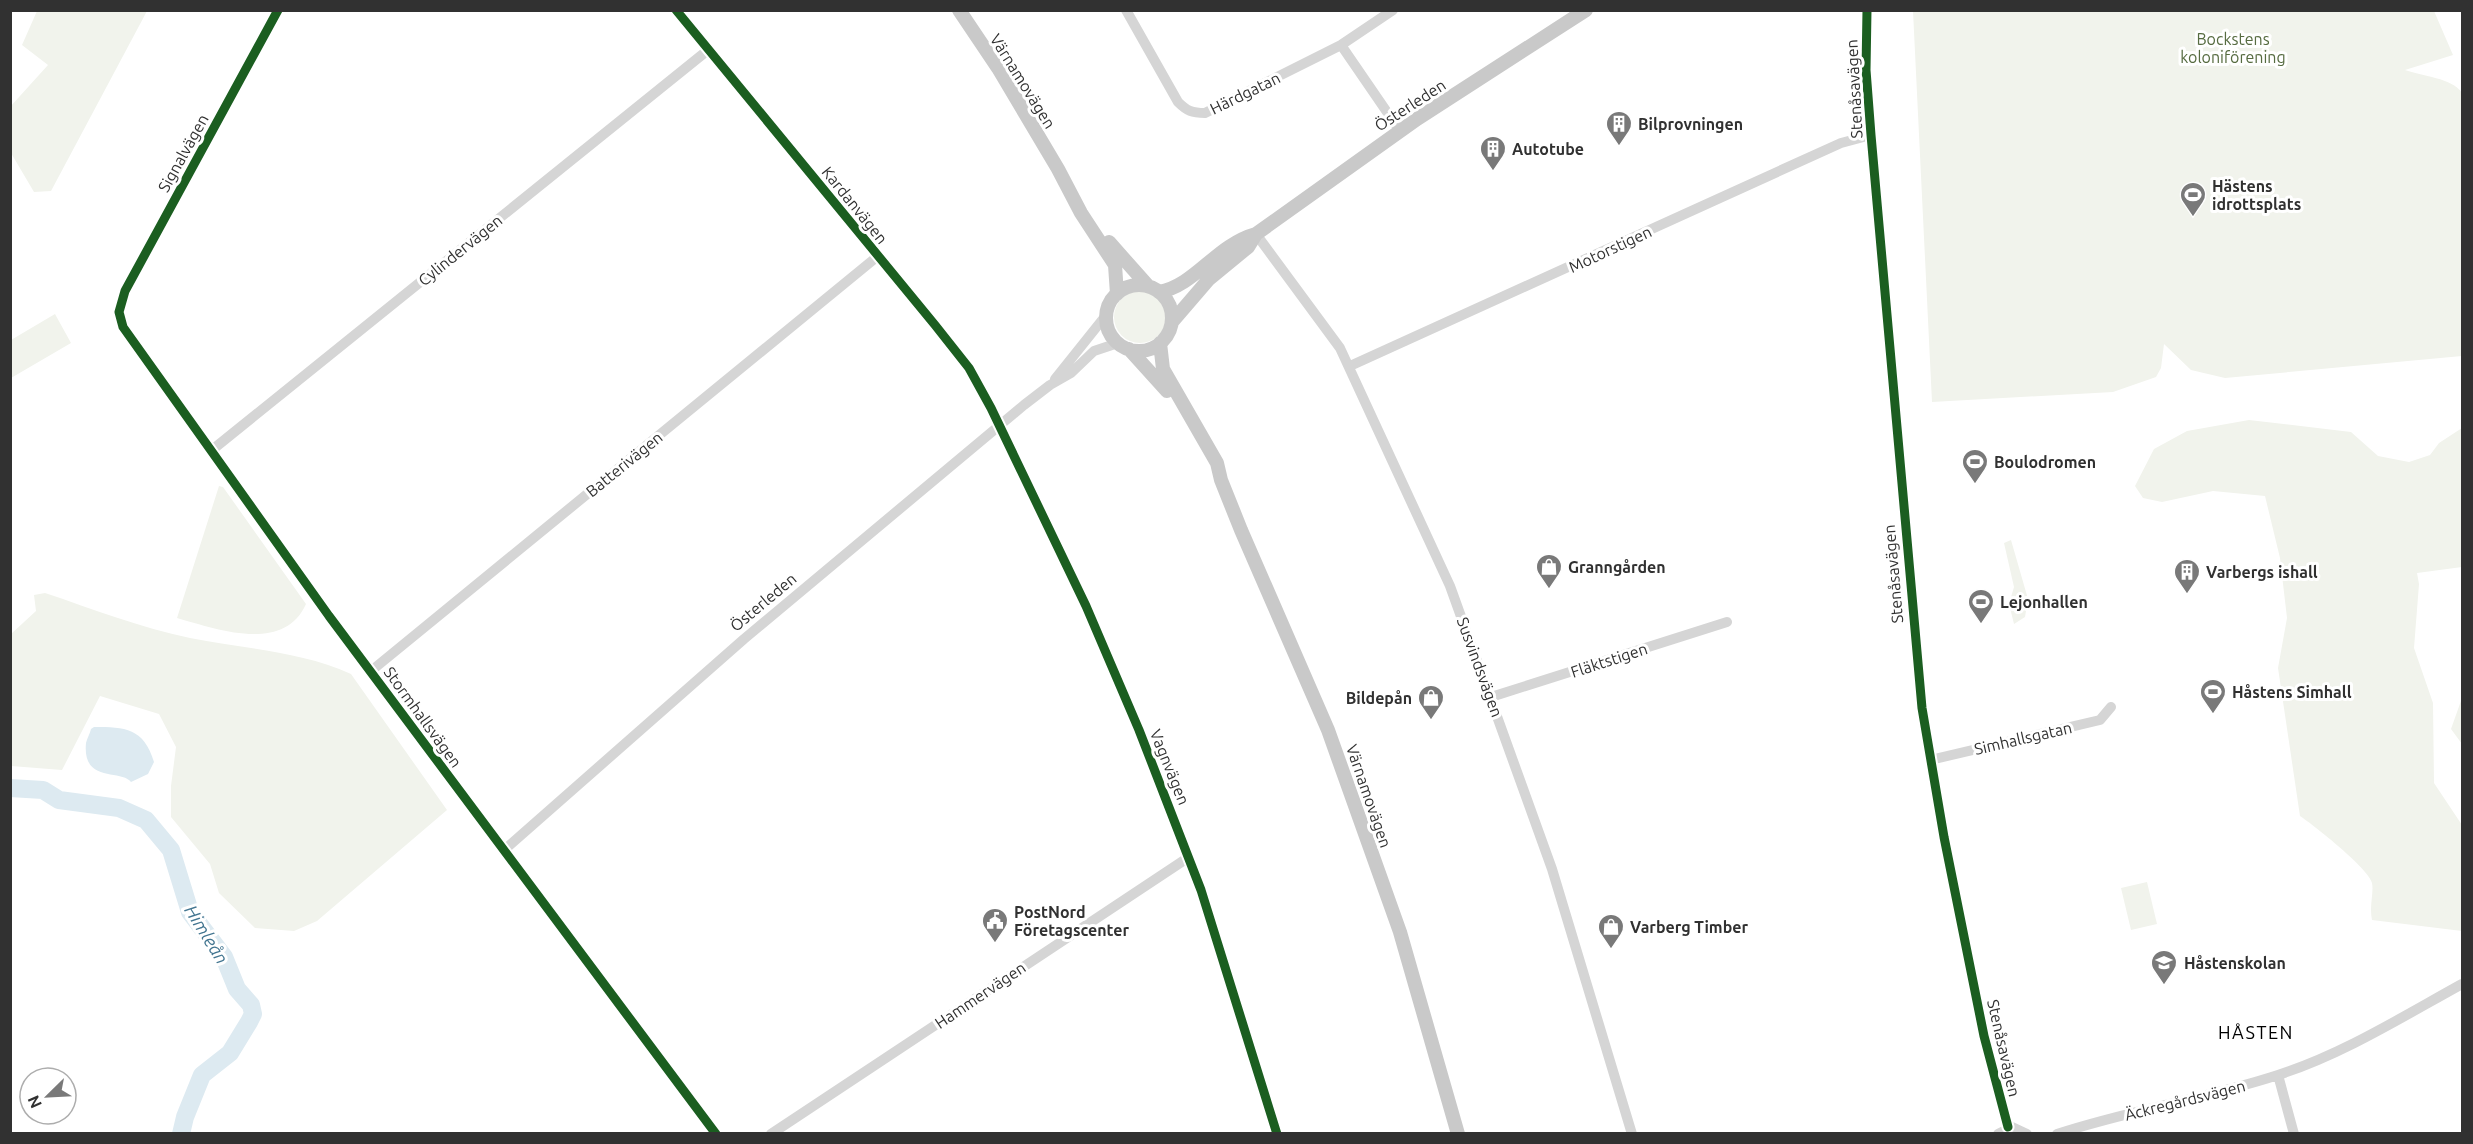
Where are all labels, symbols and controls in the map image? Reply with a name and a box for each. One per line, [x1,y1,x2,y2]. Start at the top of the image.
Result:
street label: Värnamovägen [987,30,1059,132]
park label: Bockstens koloniförening [2180,30,2286,66]
street label: Stenåsavägen [1842,39,1866,139]
street label: Härdgatan [1207,68,1283,118]
street label: Österleden [1371,75,1449,135]
building icon: Bilprovningen [1604,109,1634,147]
street label: Signalvägen [154,111,212,195]
place label: Bilprovningen [1638,115,1743,133]
building icon: Autotube [1478,134,1508,172]
place label: Autotube [1512,140,1584,158]
street label: Kardanvägen [818,163,892,247]
place label: Hästens idrottsplats [2212,177,2301,213]
sports icon: Hästens idrottsplats [2178,180,2208,218]
street label: Cylindervägen [414,211,506,289]
street label: Motorstigen [1566,222,1654,276]
street label: Batterivägen [582,428,666,500]
sports icon: Boulodromen [1960,447,1990,485]
place label: Boulodromen [1994,453,2096,471]
street label: Stenåsavägen [1880,524,1906,624]
shop icon: Granngården [1534,552,1564,590]
building icon: Varbergs ishall [2172,557,2202,595]
place label: Granngården [1568,558,1666,576]
place label: Varbergs ishall [2206,563,2318,581]
street label: Österleden [726,569,800,635]
sports icon: Lejonhallen [1966,587,1996,625]
place label: Lejonhallen [2000,593,2088,611]
street label: Susvindsvägen [1454,615,1506,719]
street label: Fläktstigen [1568,639,1650,681]
street label: Stormhallsvägen [381,663,465,771]
sports icon: Håstens Simhall [2198,677,2228,715]
shop icon: Bildepån [1416,683,1446,721]
place label: Håstens Simhall [2232,683,2352,701]
place label: Bildepån [1346,689,1412,707]
street label: Simhallsgatan [1972,718,2074,758]
street label: Vagnvägen [1147,727,1193,807]
street label: Värnamovägen [1343,742,1395,850]
water label: Himleån [181,901,233,967]
place label: PostNord Företagscenter [1014,903,1129,939]
public building icon: PostNord Företagscenter [980,906,1010,944]
shop icon: Varberg Timber [1596,912,1626,950]
place label: Varberg Timber [1630,918,1748,936]
school or university icon: Håstenskolan [2149,948,2179,986]
place label: Håstenskolan [2184,954,2286,972]
street label: Hammervägen [931,958,1029,1032]
street label: Stenåsavägen [1984,998,2024,1098]
district label: HÅSTEN [2218,1022,2294,1042]
north arrow [18,1066,78,1126]
street label: Äckregårdsvägen [2123,1076,2247,1124]
text: N [24,1093,45,1111]

